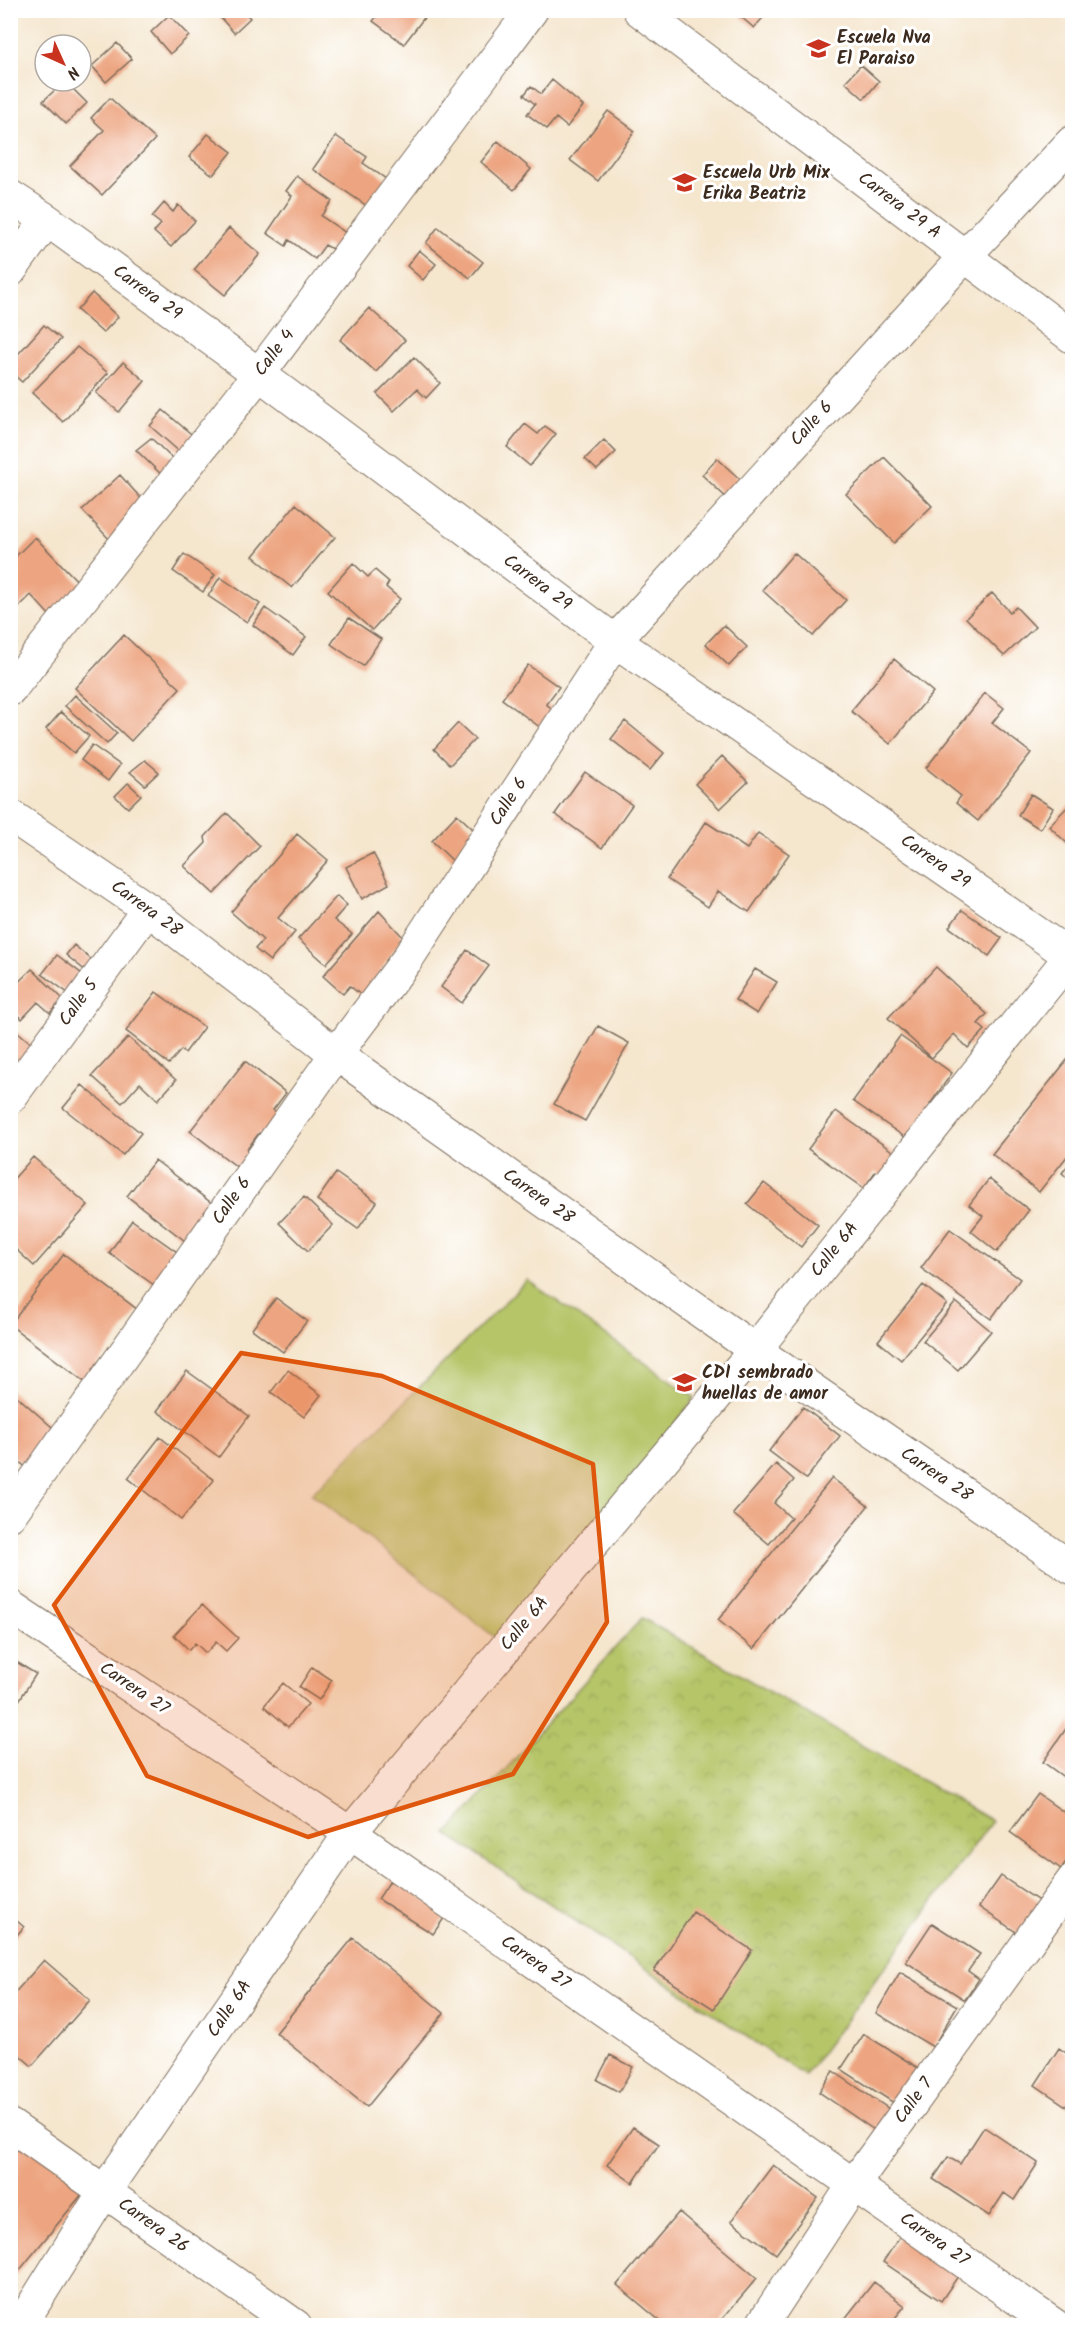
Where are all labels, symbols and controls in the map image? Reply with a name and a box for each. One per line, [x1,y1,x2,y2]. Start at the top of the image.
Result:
place label: Escuela Nva El Paraiso [837,24,931,74]
north arrow [33,33,93,93]
school or university icon: Escuela Nva El Paraiso [806,35,832,61]
text: N [60,60,85,85]
place label: Escuela Urb Mix Erika Beatriz [703,159,830,209]
street label: Carrera 29 A [851,165,947,247]
school or university icon: Escuela Urb Mix Erika Beatriz [672,170,698,196]
street label: Carrera 29 [106,258,188,328]
street label: Calle 4 [247,323,303,383]
street label: Calle 6 [783,394,841,454]
street label: Carrera 29 [496,547,578,619]
street label: Calle 6 [482,772,536,832]
street label: Carrera 29 [894,827,976,897]
street label: Carrera 28 [104,873,188,945]
street label: Calle 5 [52,972,107,1033]
street label: Carrera 28 [496,1162,580,1233]
street label: Calle 6 [205,1171,259,1231]
street label: Calle 6A [803,1216,867,1284]
place label: CDI sembrado huellas de amor [702,1359,829,1409]
school or university icon: CDI sembrado huellas de amor [671,1370,697,1396]
street label: Carrera 28 [894,1440,978,1510]
street label: Calle 6A [493,1590,557,1658]
street label: Carrera 27 [93,1655,176,1724]
street label: Carrera 27 [494,1928,576,1998]
street label: Calle 6A [200,1974,260,2044]
street label: Calle 7 [887,2071,941,2130]
street label: Carrera 26 [111,2191,195,2261]
street label: Carrera 27 [893,2205,975,2275]

